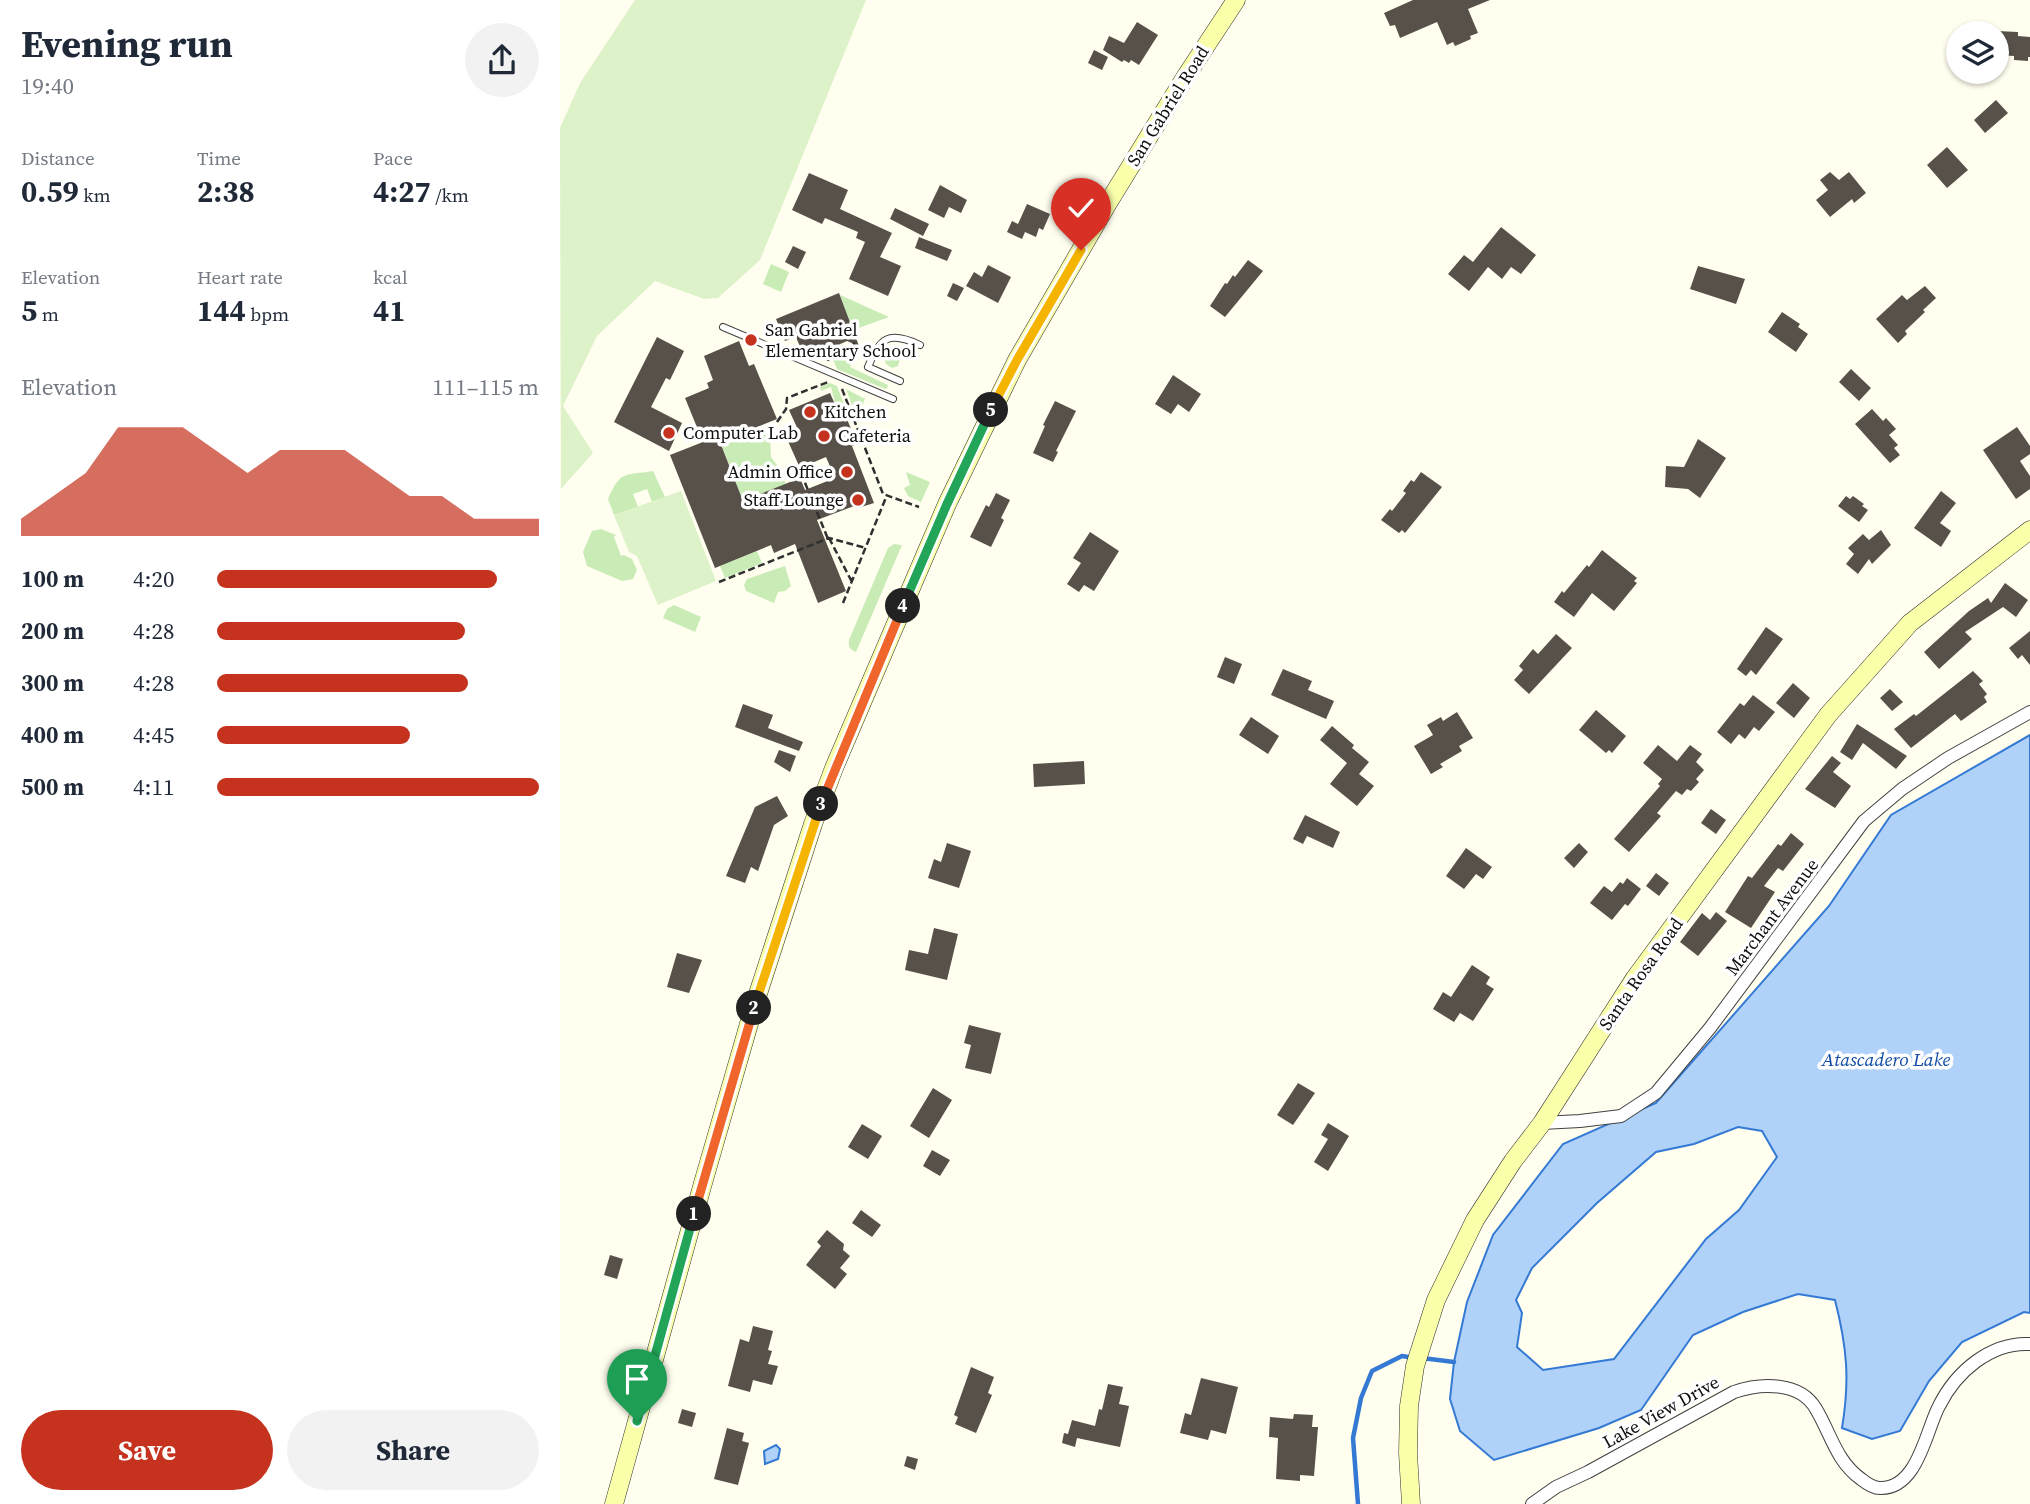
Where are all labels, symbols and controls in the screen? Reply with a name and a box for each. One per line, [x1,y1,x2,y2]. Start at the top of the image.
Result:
text: Evening run [21,18,233,70]
map controls [1946,21,2009,84]
button: layers [1946,21,2009,84]
button: share [465,23,539,97]
street label: San Gabriel Road [1121,41,1215,171]
text: 19:40 [21,70,74,102]
text: Distance [21,145,95,171]
text: Time [197,145,241,171]
text: Pace [373,145,413,171]
text: 0.59 [21,171,79,212]
text: 2:38 [197,171,255,212]
text: 4:27 [373,171,431,212]
pin [1051,178,1111,250]
text: km [79,182,111,208]
text: /km [431,182,469,208]
icon: check [1062,189,1100,227]
text: Elevation [21,264,100,290]
text: Heart rate [197,264,283,290]
text: kcal [373,264,408,290]
text: 5 [21,290,37,331]
text: 144 [197,290,246,331]
text: 41 [373,290,406,331]
text: m [37,301,59,327]
text: bpm [246,301,289,327]
place label: San Gabriel Elementary School [765,317,916,363]
marker: San Gabriel Elementary School [743,332,759,348]
text: Elevation [21,371,117,403]
text: 111–115 m [432,371,539,403]
pin: 5 [974,392,1008,428]
text: 5 [985,396,996,422]
place label: Kitchen [824,399,887,424]
marker: Kitchen [802,404,818,420]
place label: Computer Lab [683,420,798,445]
place label: Cafeteria [838,423,912,448]
marker: Computer Lab [661,425,677,441]
marker: Cafeteria [816,428,832,444]
place label: Admin Office [727,459,833,484]
marker: Admin Office [839,464,855,480]
place label: Staff Lounge [744,487,844,512]
marker: Staff Lounge [850,492,866,508]
text: 100 m [21,563,84,595]
text: 4:20 [133,563,174,595]
pin: 4 [886,588,920,624]
text: 4 [897,592,908,618]
text: 200 m [21,615,84,647]
text: 4:28 [133,615,174,647]
text: 300 m [21,667,84,699]
text: 4:28 [133,667,174,699]
text: 400 m [21,719,84,751]
text: 4:45 [133,719,174,751]
text: 500 m [21,771,84,803]
text: 4:11 [133,771,174,803]
pin: 3 [804,786,838,822]
text: 3 [815,790,826,816]
street label: Marchant Avenue [1719,853,1824,980]
street label: Santa Rosa Road [1593,913,1689,1035]
pin: 2 [736,990,772,1026]
text: 2 [748,994,759,1020]
water label: Atascadero Lake [1821,1046,1950,1072]
pin: 1 [676,1196,712,1232]
text: 1 [688,1200,699,1226]
pin [607,1349,667,1421]
icon: arrive [618,1360,656,1398]
street label: Lake View Drive [1598,1369,1723,1454]
button: Save [21,1410,273,1490]
button: Share [287,1410,539,1490]

